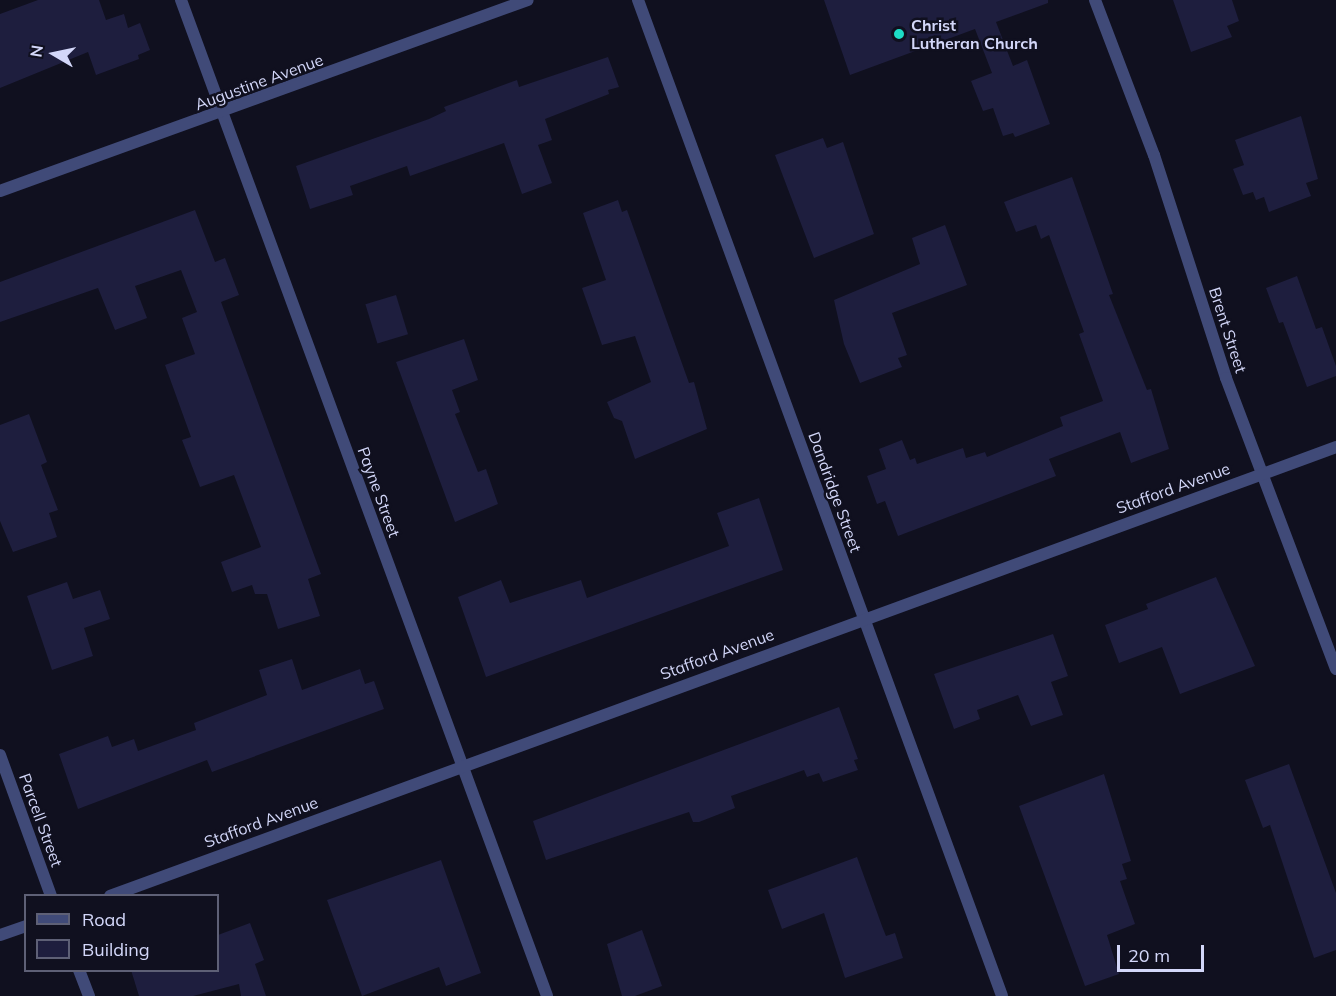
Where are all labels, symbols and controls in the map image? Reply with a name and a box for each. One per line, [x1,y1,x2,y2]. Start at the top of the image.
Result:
place label: Christ Lutheran Church [911,15,1038,53]
north arrow [24,24,84,84]
marker: Christ Lutheran Church [892,27,906,41]
text: N [25,44,47,59]
street label: Augustine Avenue [192,50,326,114]
street label: Brent Street [1205,285,1251,375]
street label: Dandridge Street [804,429,866,555]
street label: Payne Street [354,444,404,540]
street label: Stafford Avenue [1113,458,1233,518]
street label: Stafford Avenue [657,624,777,684]
street label: Parcell Street [15,771,67,869]
street label: Stafford Avenue [201,792,321,852]
legend [24,894,219,972]
text: Road [82,908,126,931]
scale bar [1120,933,1207,971]
text: Building [82,938,150,961]
text: 20 m [1128,944,1170,967]

